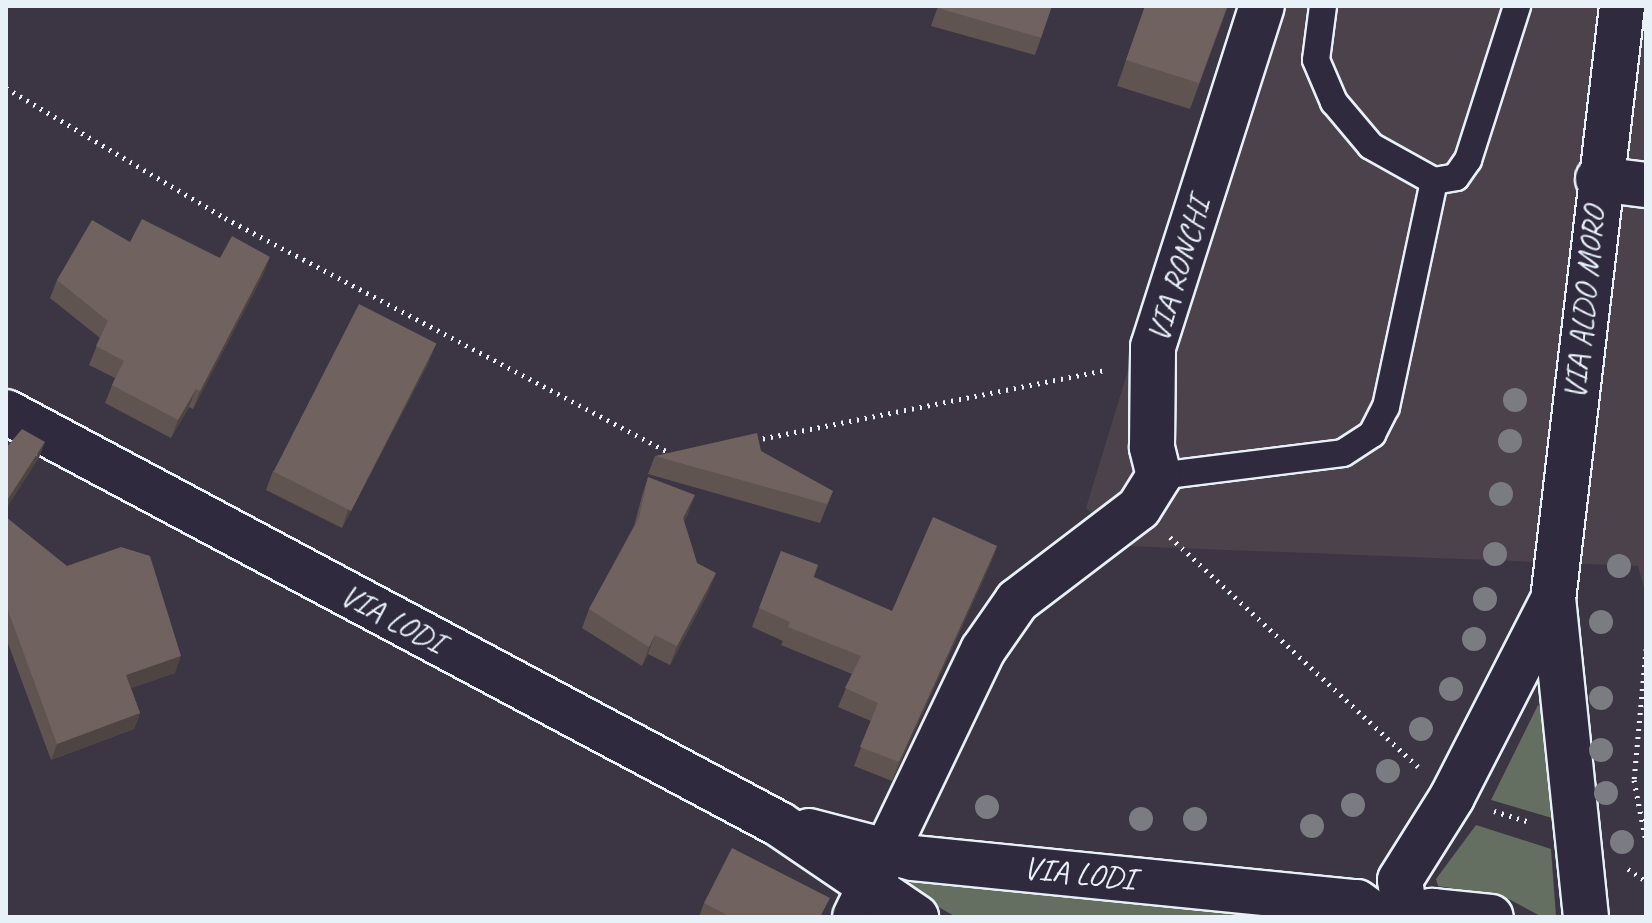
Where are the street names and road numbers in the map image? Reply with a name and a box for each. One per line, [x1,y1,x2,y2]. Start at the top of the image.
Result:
street label: VIA RONCHI [1139,193,1219,347]
street label: VIA ALDO MORO [1556,204,1614,402]
street label: VIA LODI [333,576,451,662]
street label: VIA LODI [1021,849,1137,899]

